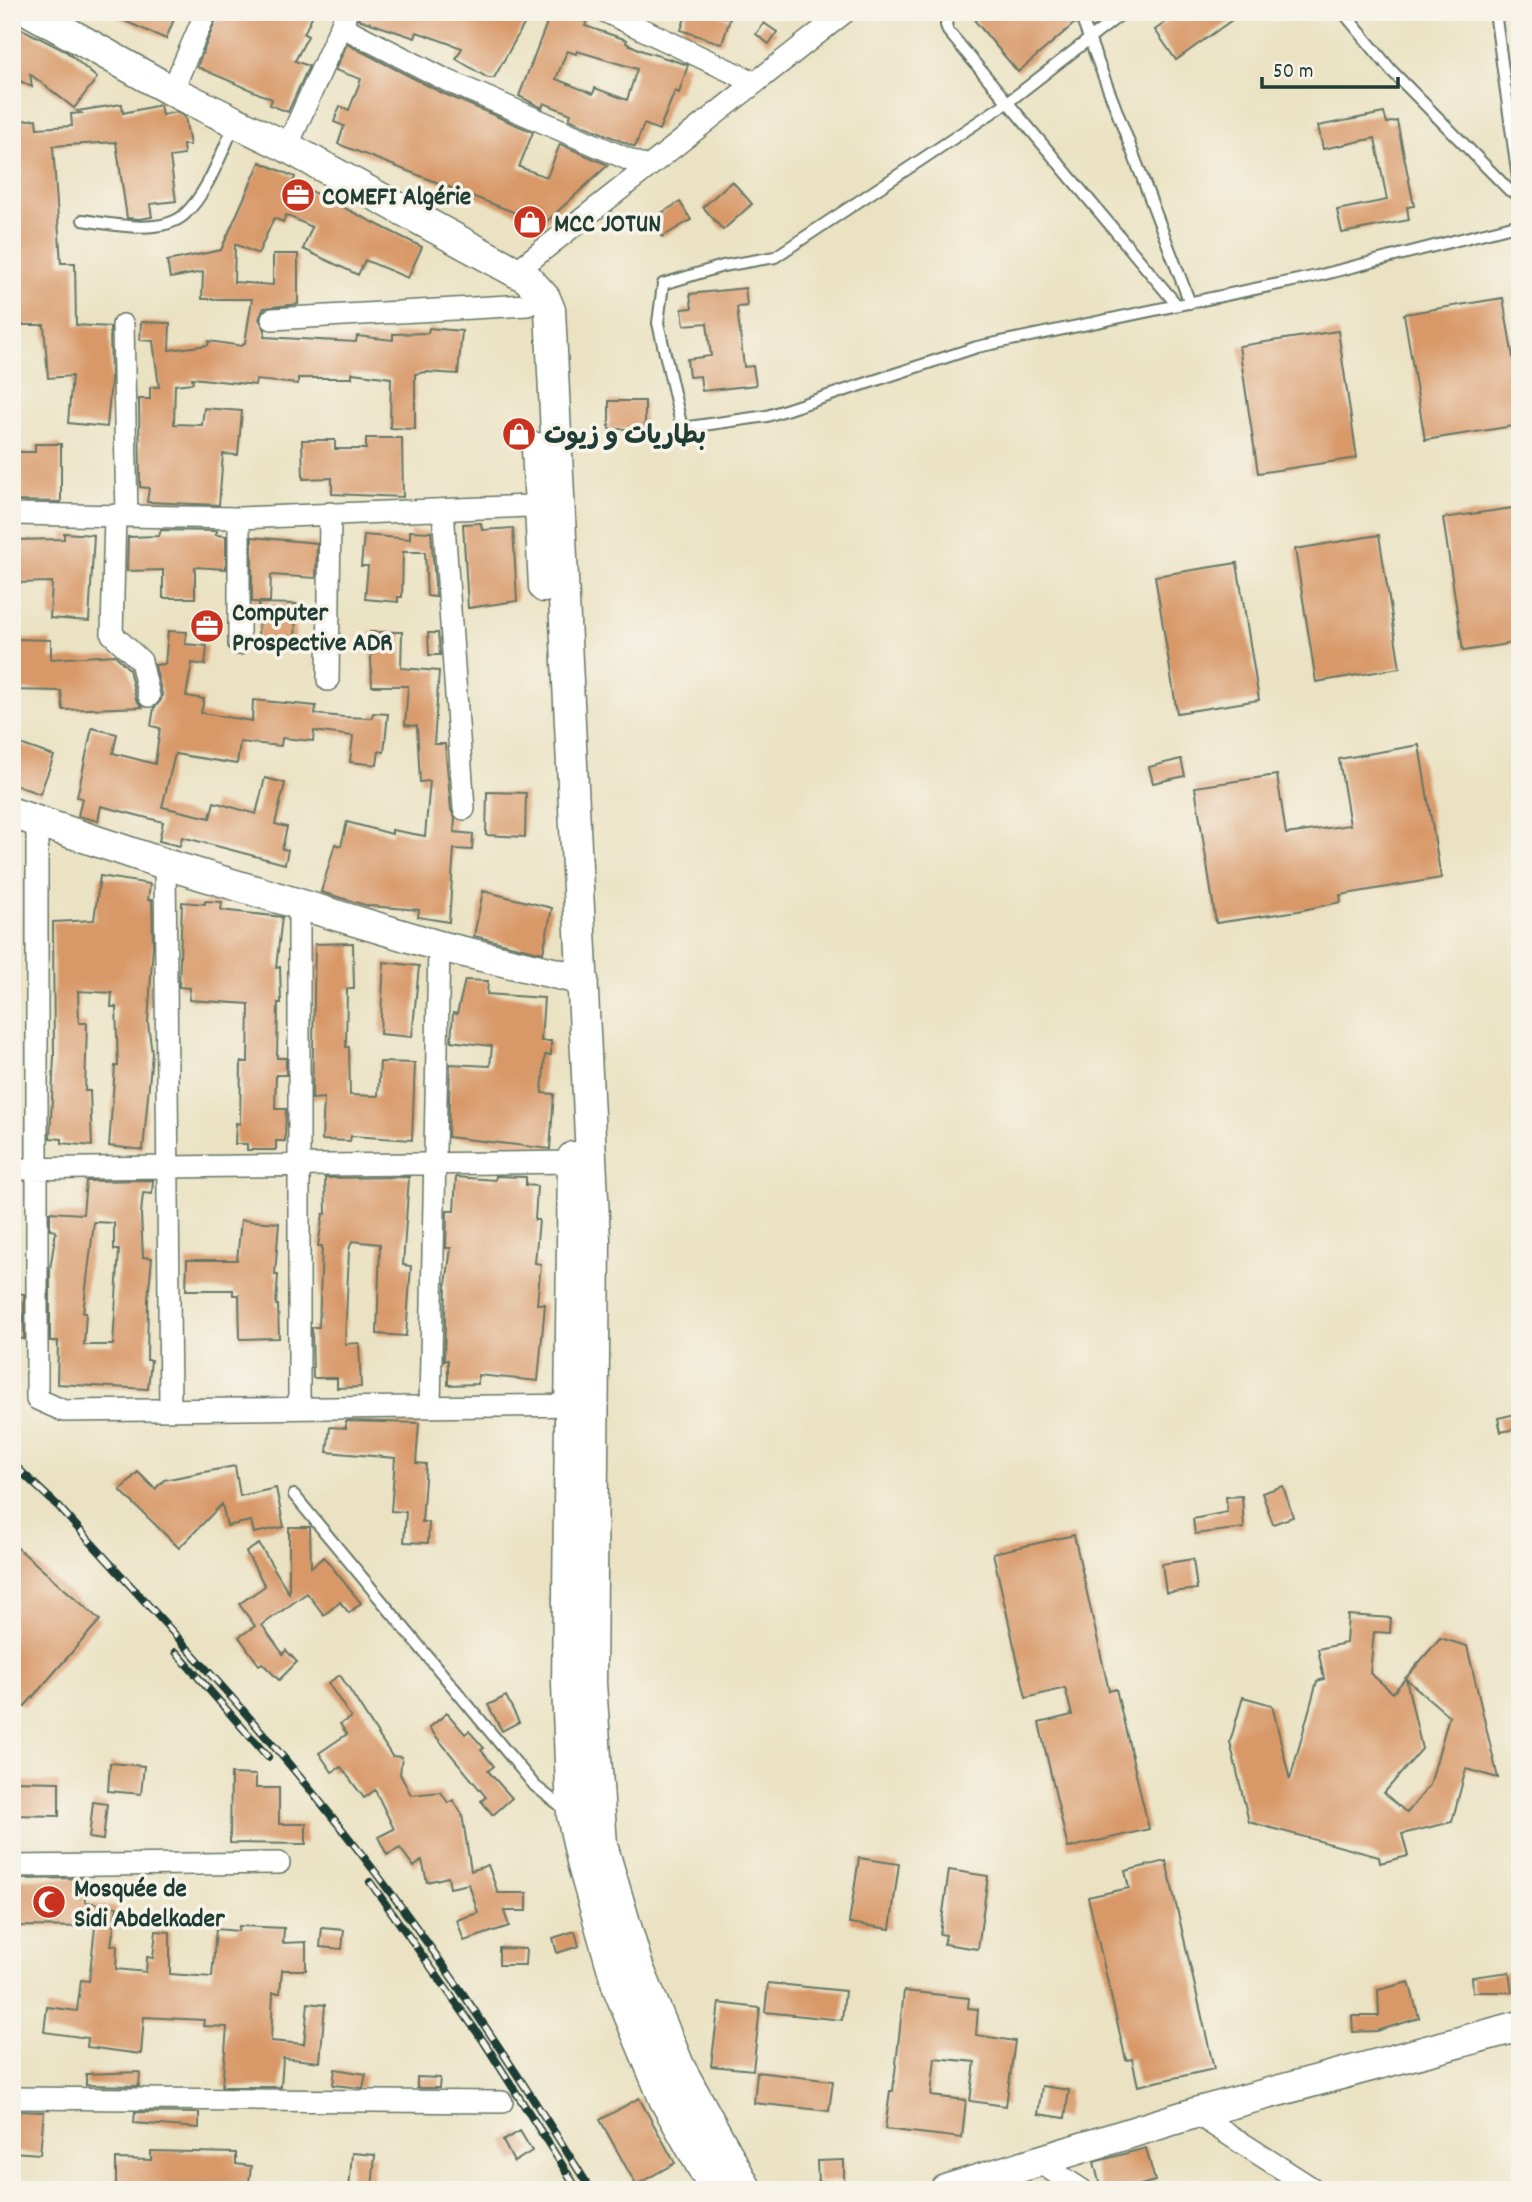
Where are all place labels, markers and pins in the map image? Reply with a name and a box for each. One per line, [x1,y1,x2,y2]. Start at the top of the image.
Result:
office icon: COMEFI Algérie [279,176,317,214]
place label: COMEFI Algérie [322,180,471,217]
shop icon: MCC JOTUN [511,203,549,241]
place label: MCC JOTUN [554,207,661,244]
shop icon: بطاريات و زيوت [500,415,538,453]
place label: بطاريات و زيوت [544,419,706,456]
place label: Computer Prospective ADR [232,596,393,663]
office icon: Computer Prospective ADR [188,607,226,645]
place label: Mosquée de Sidi Abdelkader [74,1872,225,1939]
mosque icon: Mosquée de Sidi Abdelkader [30,1883,68,1921]

